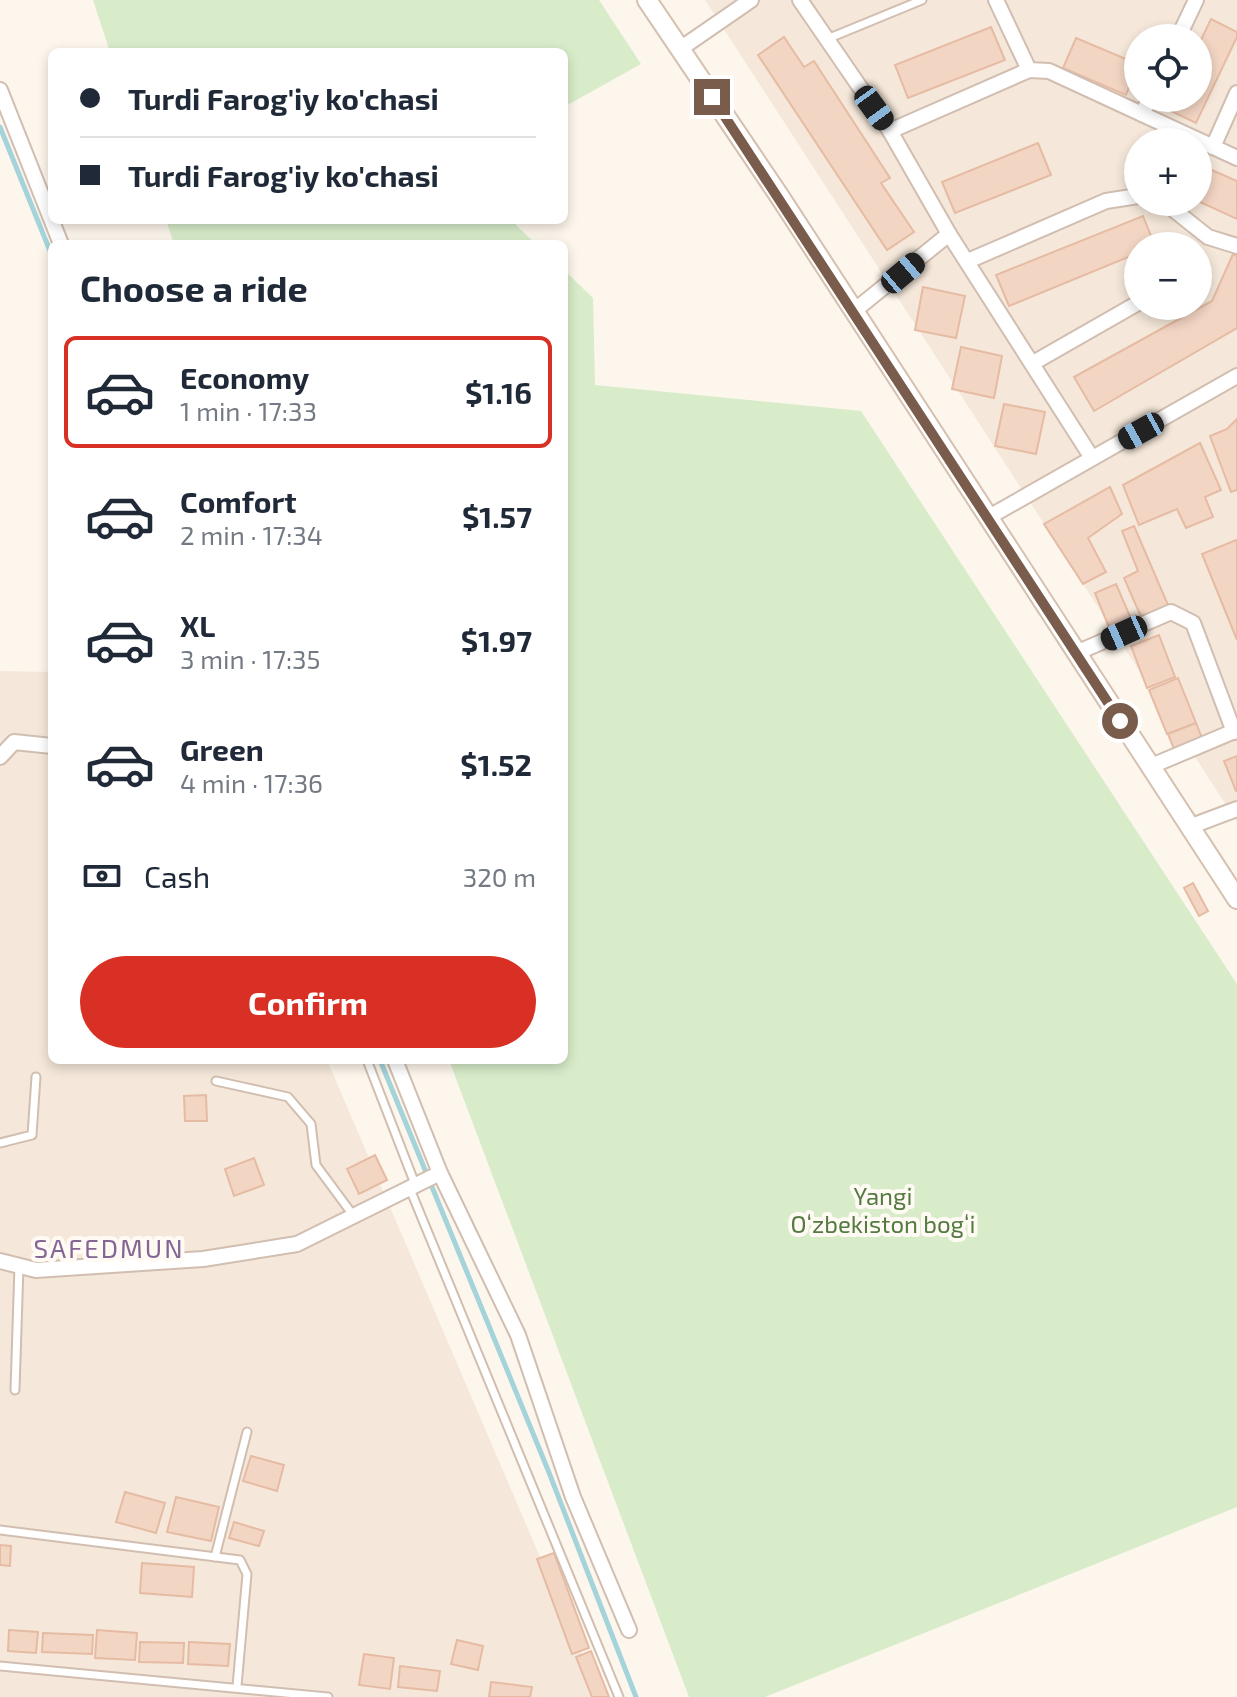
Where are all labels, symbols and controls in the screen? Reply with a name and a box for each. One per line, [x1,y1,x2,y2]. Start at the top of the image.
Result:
map controls [1124,24,1212,320]
button: locate [1124,24,1212,112]
route end [694,79,730,115]
text: Turdi Farog'iy ko'chasi [128,80,439,116]
car [850,82,898,134]
button: + [1124,128,1212,216]
text: Turdi Farog'iy ko'chasi [128,157,439,193]
button: − [1124,232,1212,320]
car [877,248,929,298]
text: Choose a ride [80,266,308,309]
icon: car [84,356,156,428]
text: Economy [180,359,309,395]
text: $1.16 [465,374,532,410]
text: 1 min · 17:33 [180,395,317,426]
car [1114,409,1168,453]
icon: car [84,480,156,552]
text: Comfort [180,483,297,519]
text: $1.57 [462,498,532,534]
text: 2 min · 17:34 [180,519,323,550]
icon: car [84,604,156,676]
text: XL [180,607,215,643]
car [1097,612,1151,654]
text: $1.97 [461,622,532,658]
text: 3 min · 17:35 [180,643,321,674]
route start [1102,703,1138,739]
icon: car [84,728,156,800]
text: Green [180,731,264,767]
text: $1.52 [460,746,532,782]
text: 4 min · 17:36 [180,767,323,798]
icon: cash [80,854,124,898]
text: Cash [144,858,210,894]
text: 320 m [463,861,536,892]
button: Confirm [80,956,536,1048]
park label: Yangi Oʻzbekiston bogʻi [791,1181,975,1238]
district label: SAFEDMUN [33,1232,185,1263]

